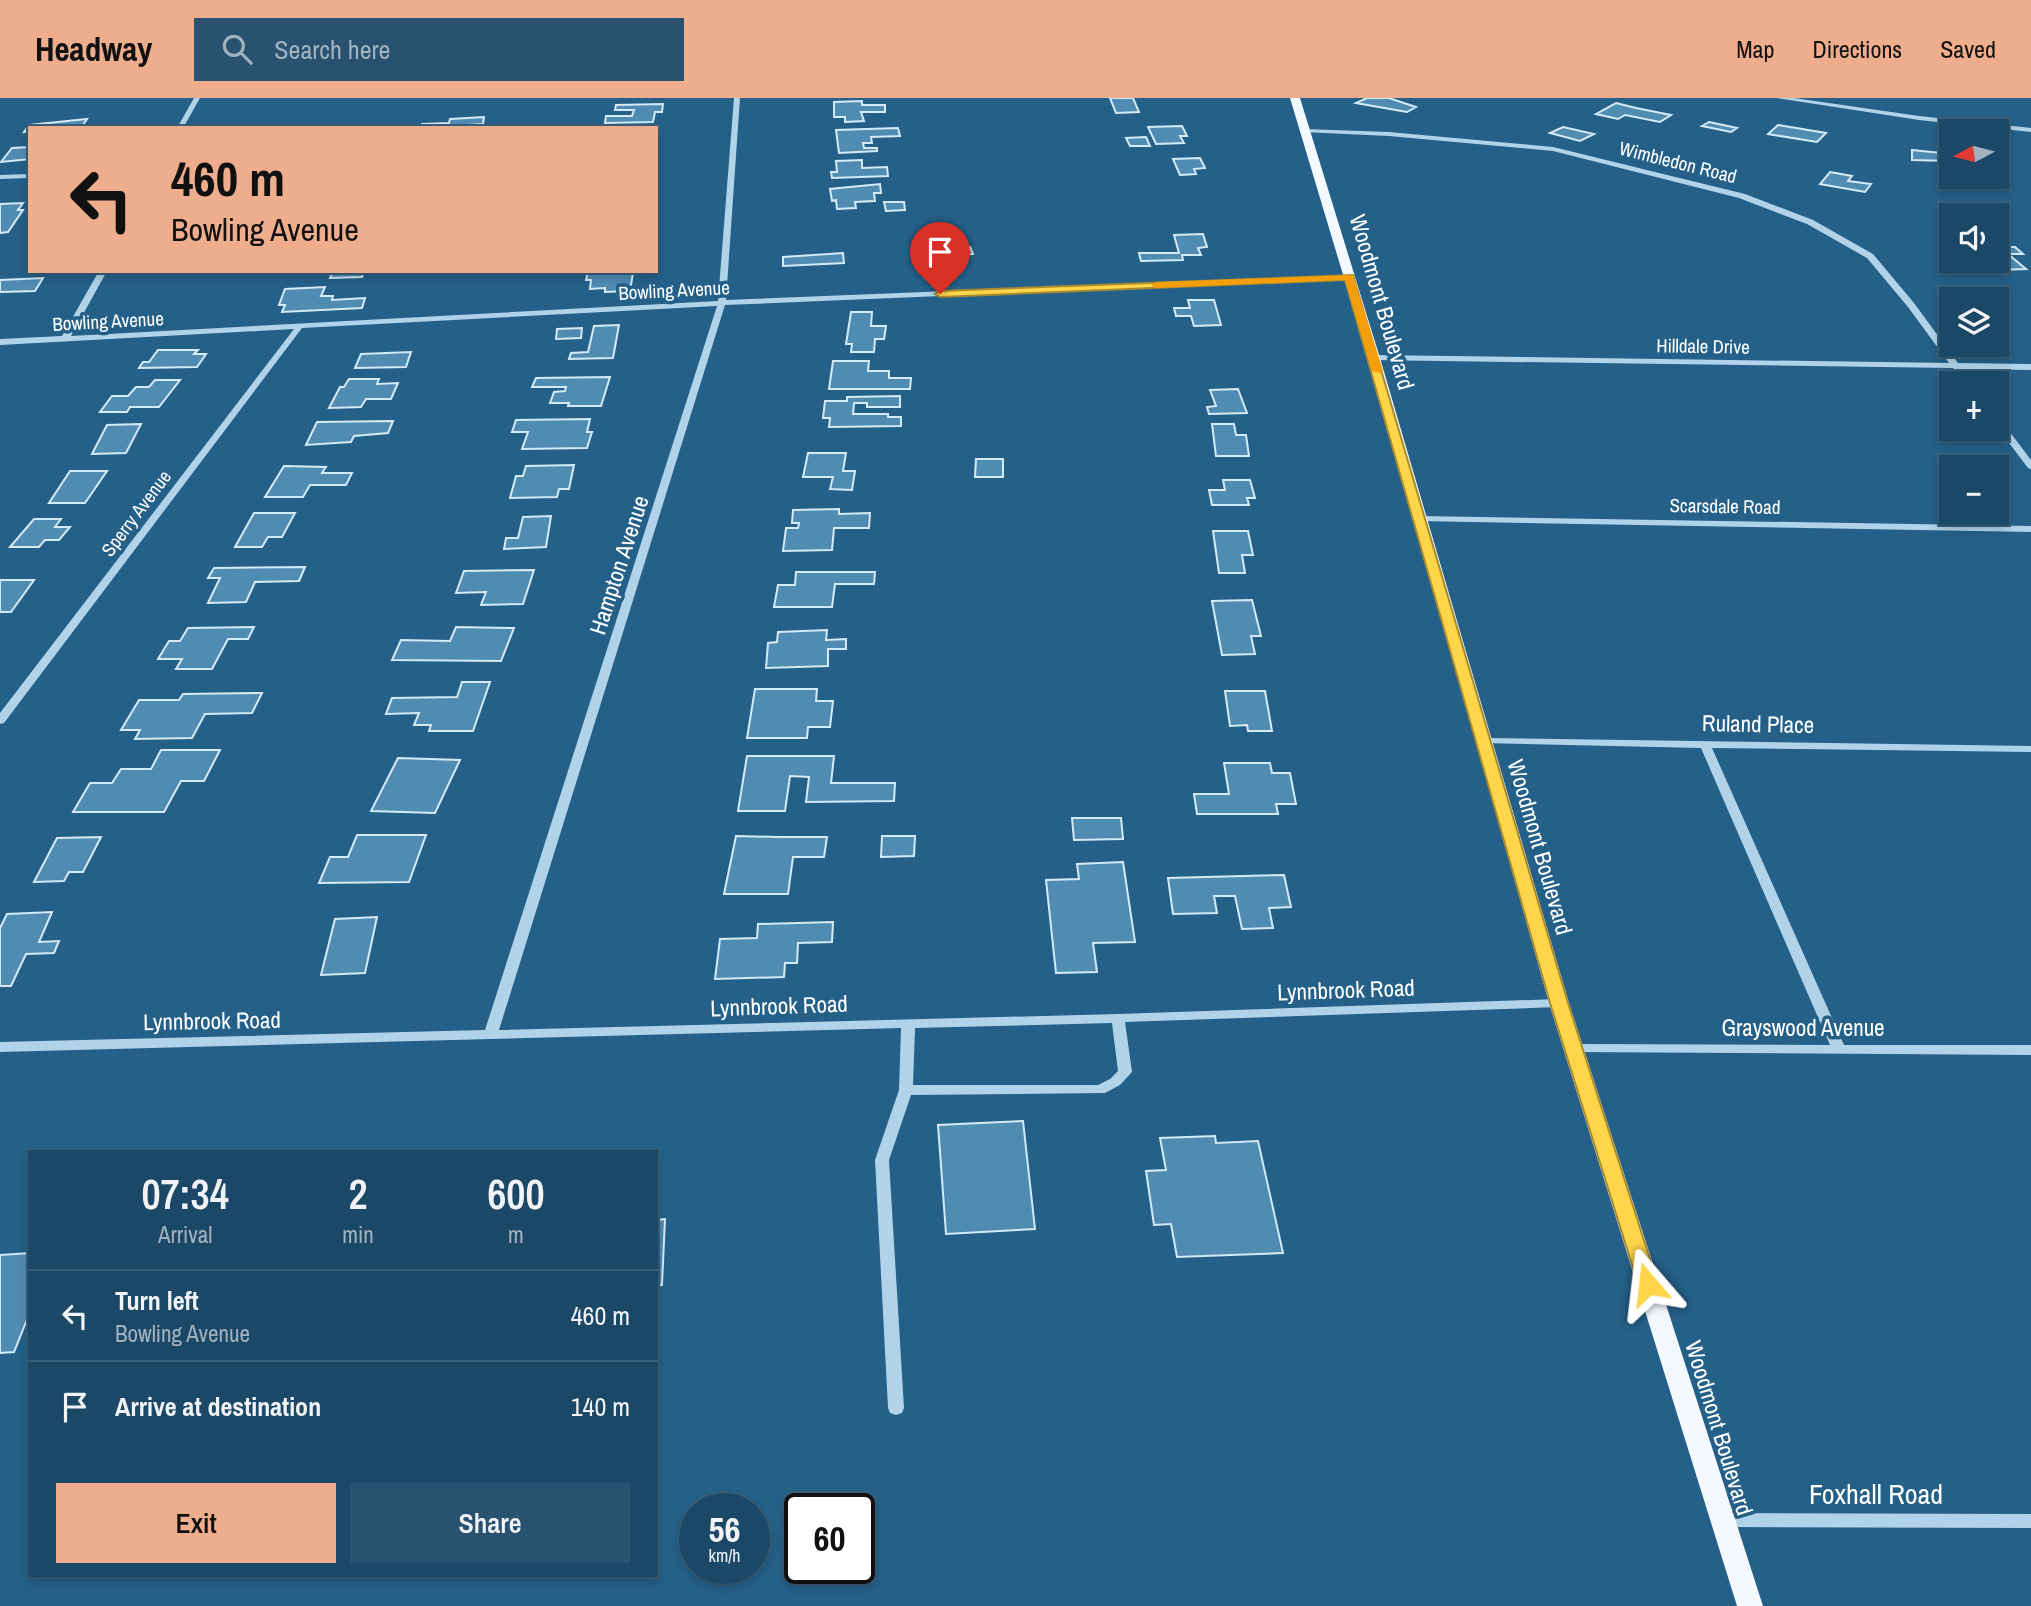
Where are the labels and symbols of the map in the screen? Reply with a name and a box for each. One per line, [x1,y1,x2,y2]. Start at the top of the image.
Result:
north arrow [1939,119,2009,189]
street label: Wimbledon Road [1616,135,1740,189]
street label: Woodmont Boulevard [1343,211,1422,393]
pin [910,222,970,294]
street label: Bowling Avenue [618,274,730,306]
street label: Bowling Avenue [52,305,164,337]
street label: Hilldale Drive [1656,332,1750,360]
street label: Sperry Avenue [95,464,177,562]
street label: Hampton Avenue [581,491,656,638]
street label: Scarsdale Road [1669,492,1781,520]
street label: Ruland Place [1702,707,1814,740]
street label: Woodmont Boulevard [1501,756,1580,938]
street label: Lynnbrook Road [1277,972,1415,1007]
street label: Lynnbrook Road [710,988,848,1023]
street label: Lynnbrook Road [143,1004,281,1037]
street label: Grayswood Avenue [1721,1012,1885,1043]
position arrow [1611,1247,1685,1321]
street label: Woodmont Boulevard [1678,1337,1761,1519]
street label: Foxhall Road [1809,1475,1943,1513]
speed limit sign: 60 [784,1493,875,1584]

